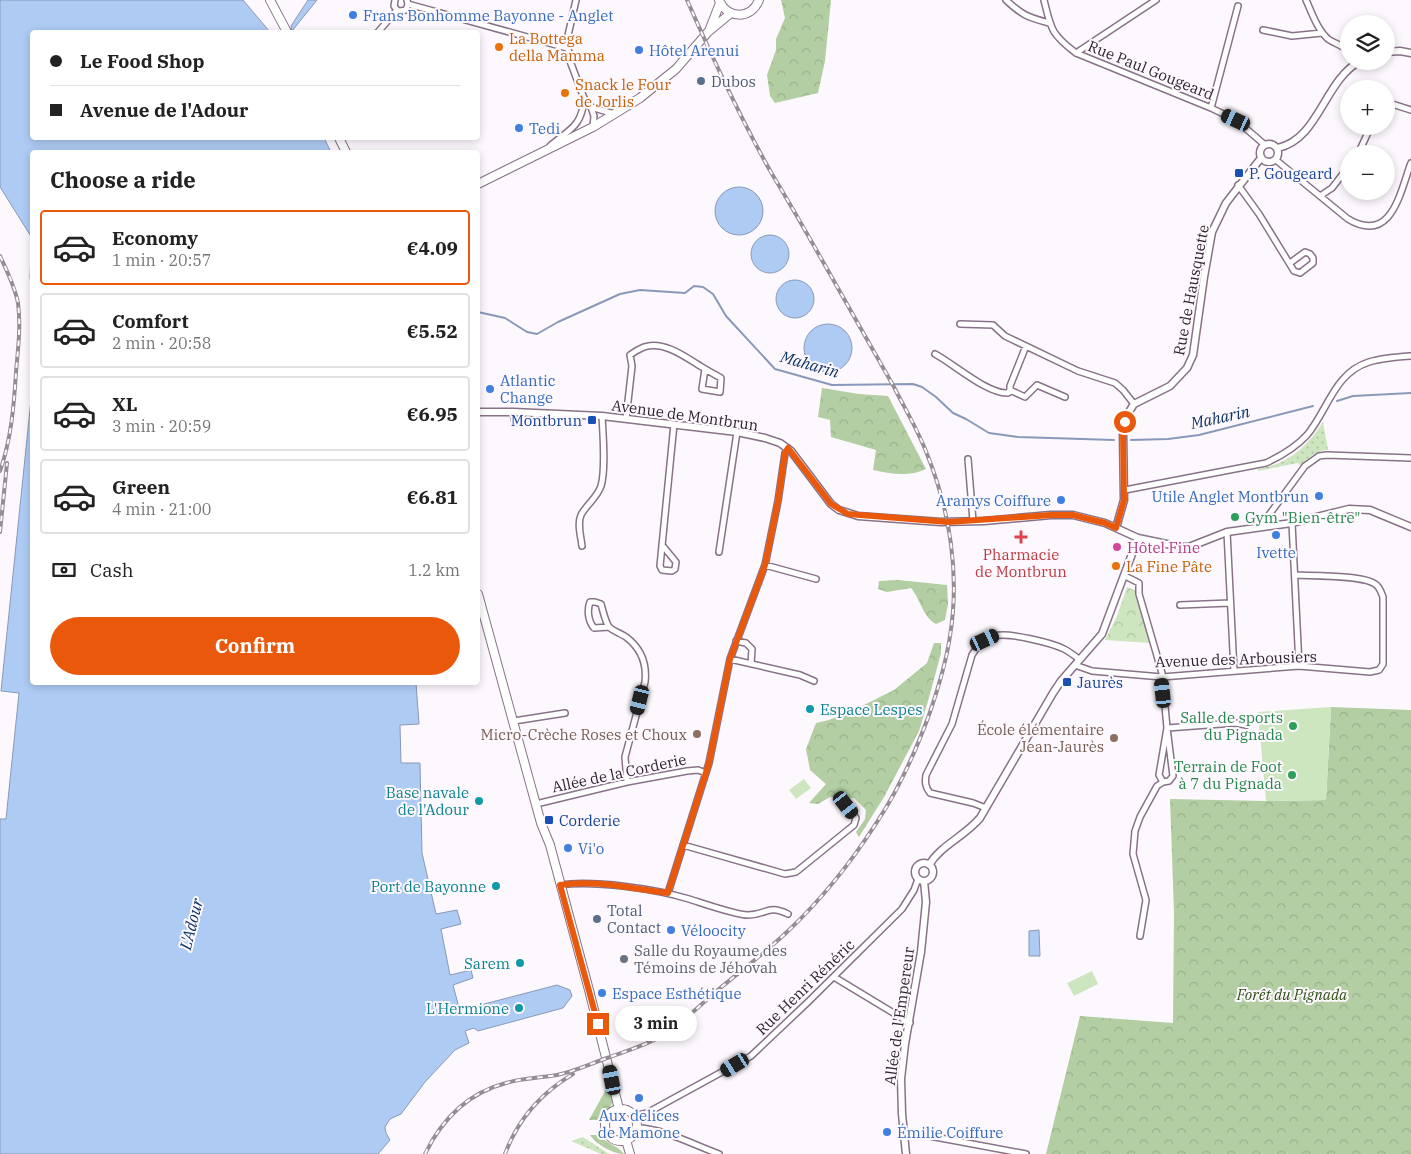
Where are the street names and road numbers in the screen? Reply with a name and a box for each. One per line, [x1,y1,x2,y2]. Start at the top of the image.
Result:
street label: Rue Paul Gougeard [1085,36,1217,104]
street label: Rue de Hausquette [1169,223,1213,357]
street label: Avenue de Montbrun [610,395,760,435]
street label: Avenue des Arbousiers [1155,647,1317,671]
street label: Allée de la Corderie [550,749,688,797]
street label: Rue Henri Rénéric [752,935,858,1039]
street label: Allée de l'Empereur [880,945,918,1086]

